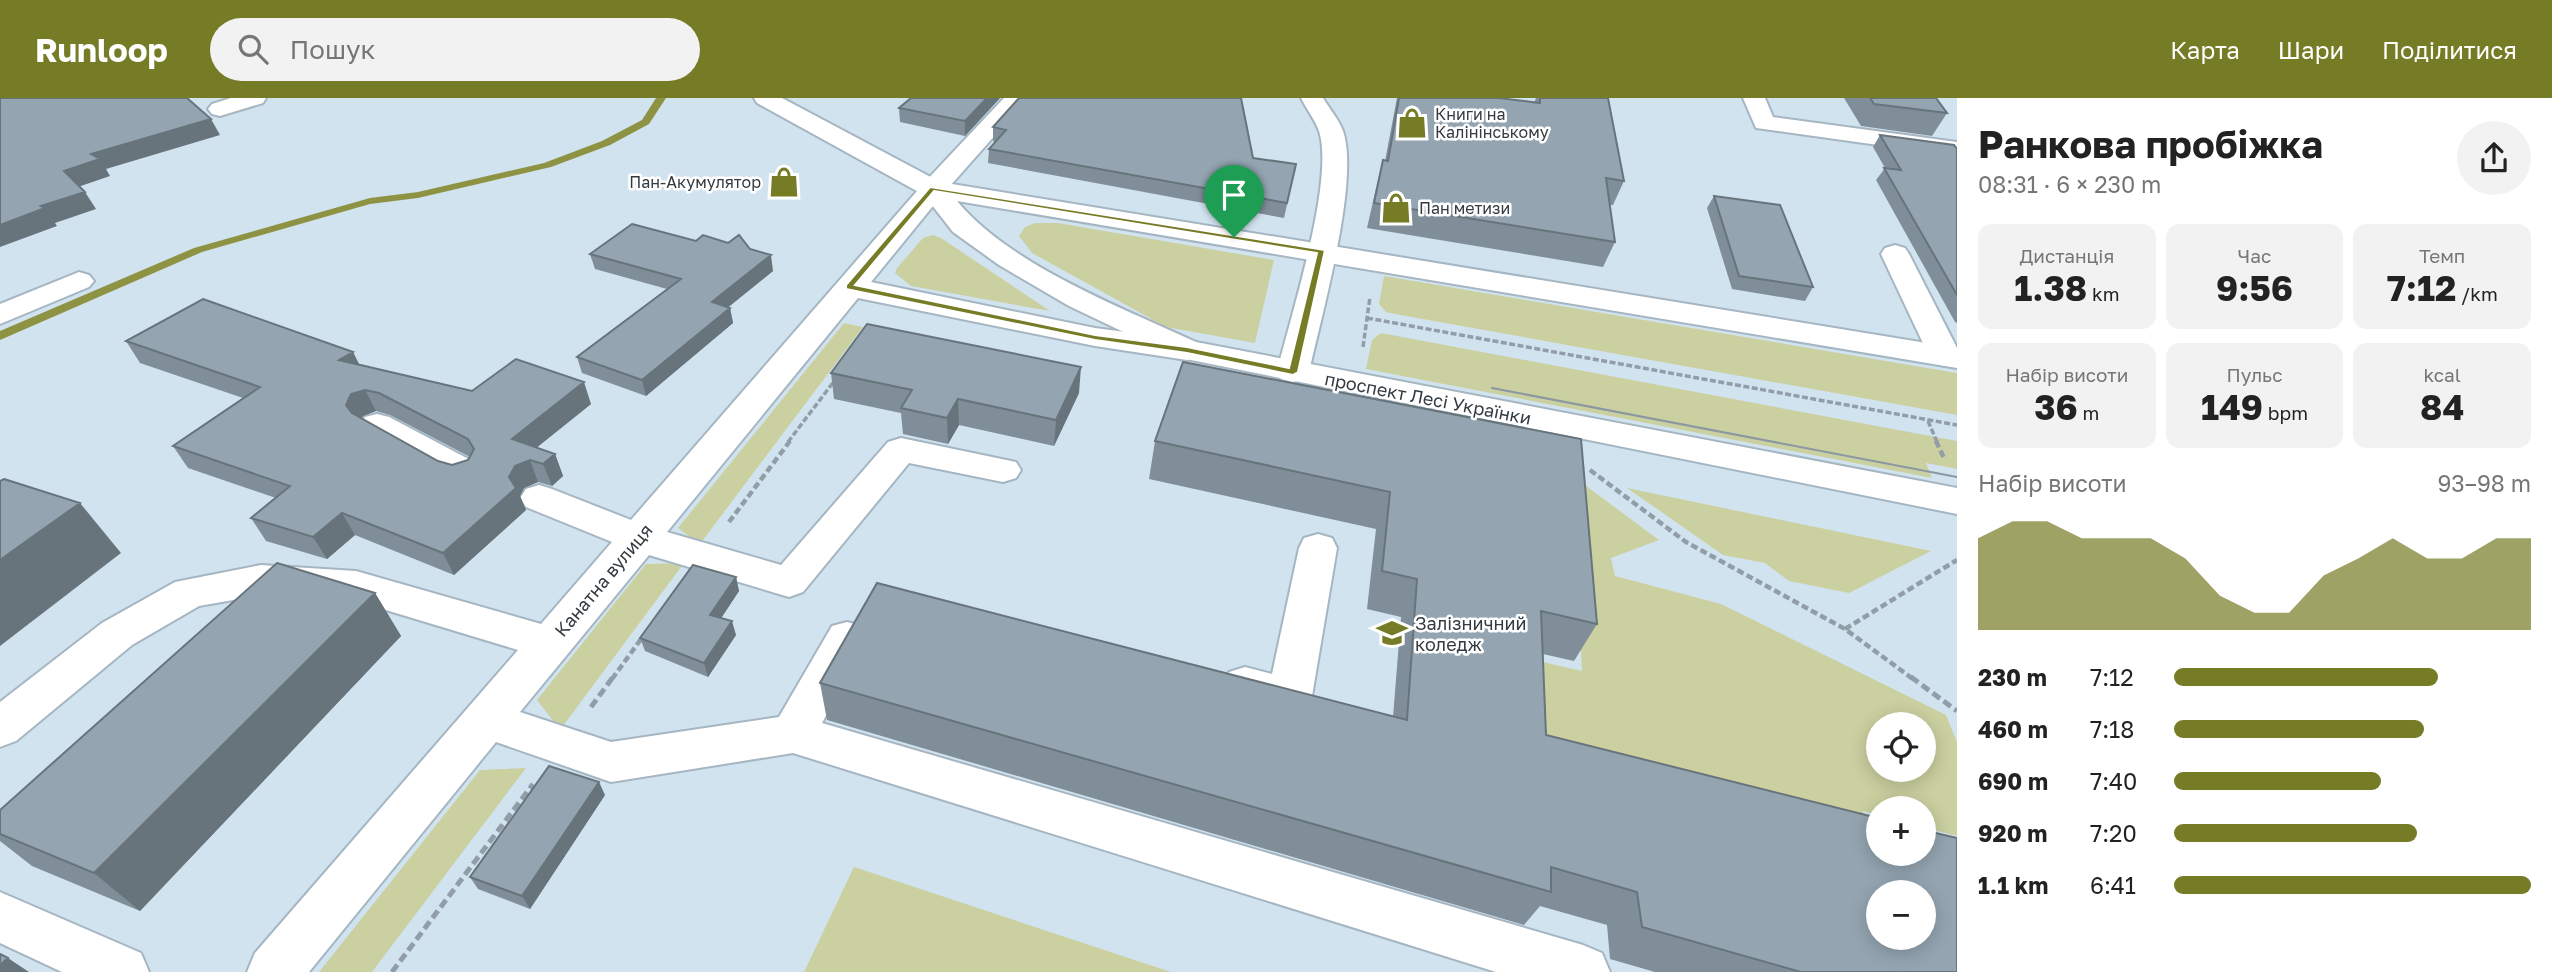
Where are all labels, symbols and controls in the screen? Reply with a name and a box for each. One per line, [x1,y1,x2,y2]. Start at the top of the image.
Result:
search box [210,18,700,81]
text: Runloop [35,30,168,69]
icon: search [234,30,272,68]
text: Пошук [290,34,376,65]
text: Карта [2170,35,2240,64]
text: Шари [2278,35,2344,64]
text: Поділитися [2382,35,2517,64]
place label: Книги на Калінінському [1435,104,1549,142]
shop icon: Книги на Калінінському [1395,106,1429,140]
text: Ранкова пробіжка [1978,121,2323,166]
button: share [2457,121,2531,195]
shop icon: Пан-Акумулятор [767,165,801,199]
pin [1204,165,1264,237]
text: 08:31 · 6 × 230 m [1978,170,2161,198]
place label: Пан-Акумулятор [629,172,761,192]
icon: arrive [1215,176,1253,214]
shop icon: Пан метизи [1379,191,1413,225]
place label: Пан метизи [1419,198,1510,218]
text: Дистанція [2019,244,2114,267]
text: Час [2238,244,2271,267]
text: Темп [2419,244,2465,267]
text: 1.38 [2014,267,2087,309]
text: 9:56 [2216,267,2293,309]
text: 7:12 [2387,267,2456,309]
text: km [2087,282,2119,305]
text: /km [2456,282,2498,305]
text: Набір висоти [2005,363,2128,386]
text: Пульс [2226,363,2283,386]
text: kcal [2423,363,2461,386]
street label: проспект Лесі Українки [1323,367,1533,429]
text: 36 [2034,386,2078,428]
text: 149 [2201,386,2263,428]
text: 84 [2420,386,2464,428]
text: m [2078,401,2099,424]
text: bpm [2263,401,2308,424]
text: Набір висоти [1978,469,2127,497]
text: 93–98 m [2437,469,2531,497]
street label: Канатна вулиця [549,519,657,641]
place label: Залізничний коледж [1415,612,1526,655]
school or university icon: Залізничний коледж [1375,616,1409,650]
text: 230 m [1978,663,2047,691]
text: 7:12 [2090,663,2134,691]
map controls [1866,712,1936,950]
button: locate [1866,712,1936,782]
text: 460 m [1978,715,2048,743]
text: 7:18 [2090,715,2134,743]
text: 690 m [1978,767,2048,795]
text: 7:40 [2090,767,2137,795]
button: + [1866,796,1936,866]
text: 920 m [1978,819,2047,847]
text: 7:20 [2090,819,2137,847]
text: 1.1 km [1978,871,2048,899]
text: 6:41 [2090,871,2136,899]
button: − [1866,880,1936,950]

